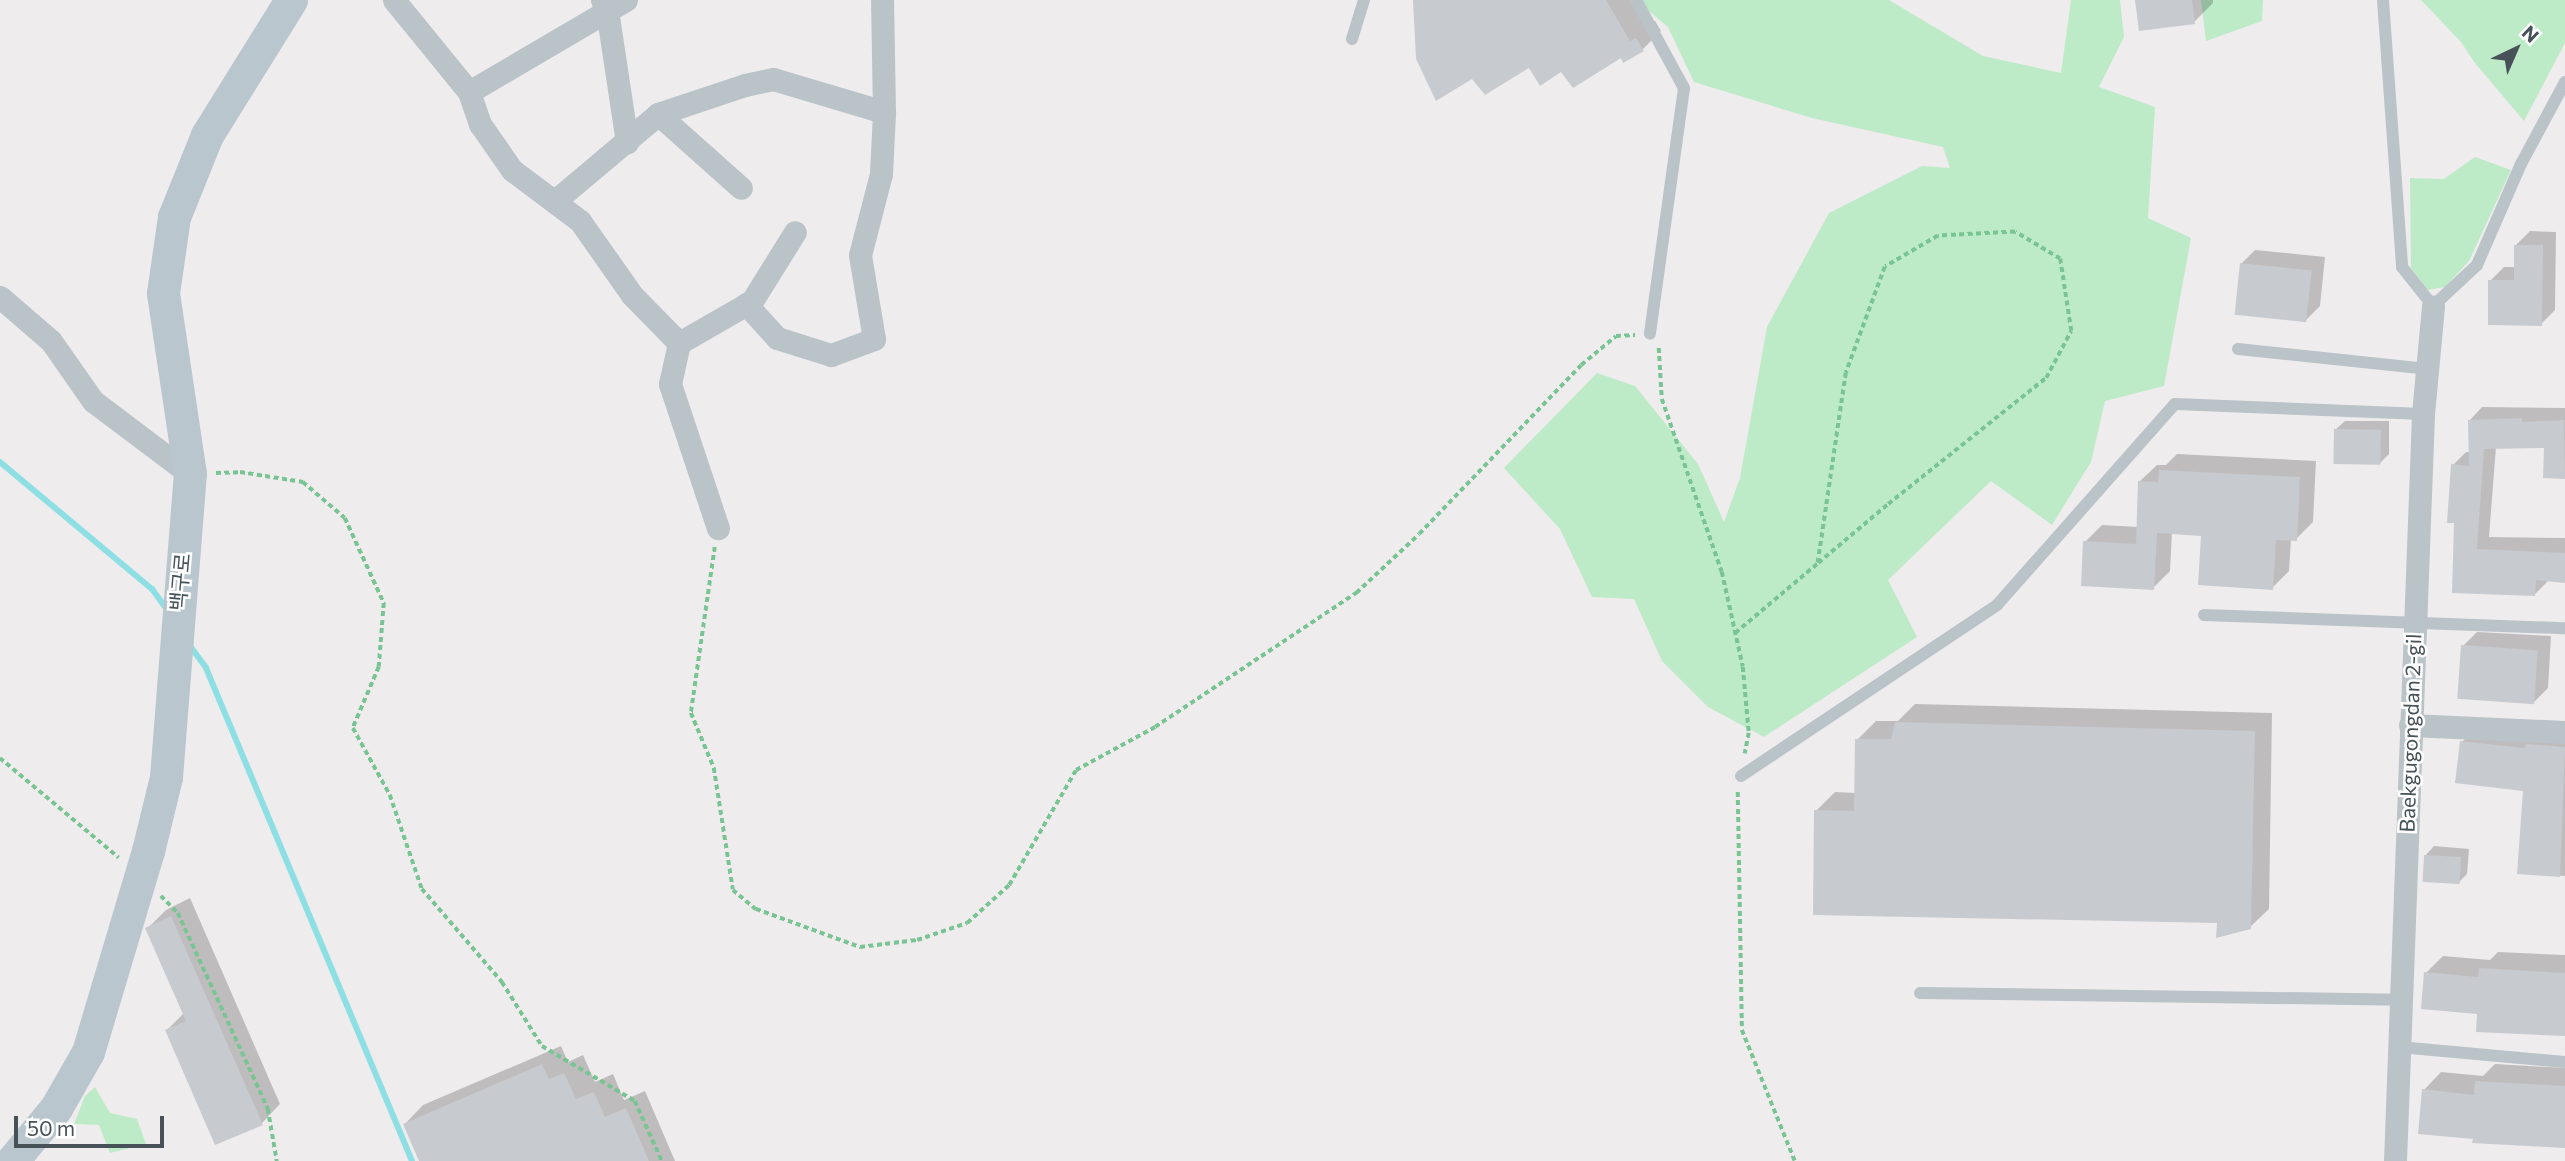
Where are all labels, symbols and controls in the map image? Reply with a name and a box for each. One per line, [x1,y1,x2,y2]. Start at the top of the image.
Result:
north arrow [2481,14,2551,84]
text: N [2518,20,2544,47]
street label: 백구로 [165,552,195,612]
street label: Baekgugongdan 2-gil [2394,633,2426,833]
scale bar [18,1102,168,1146]
text: 50 m [27,1115,75,1140]

